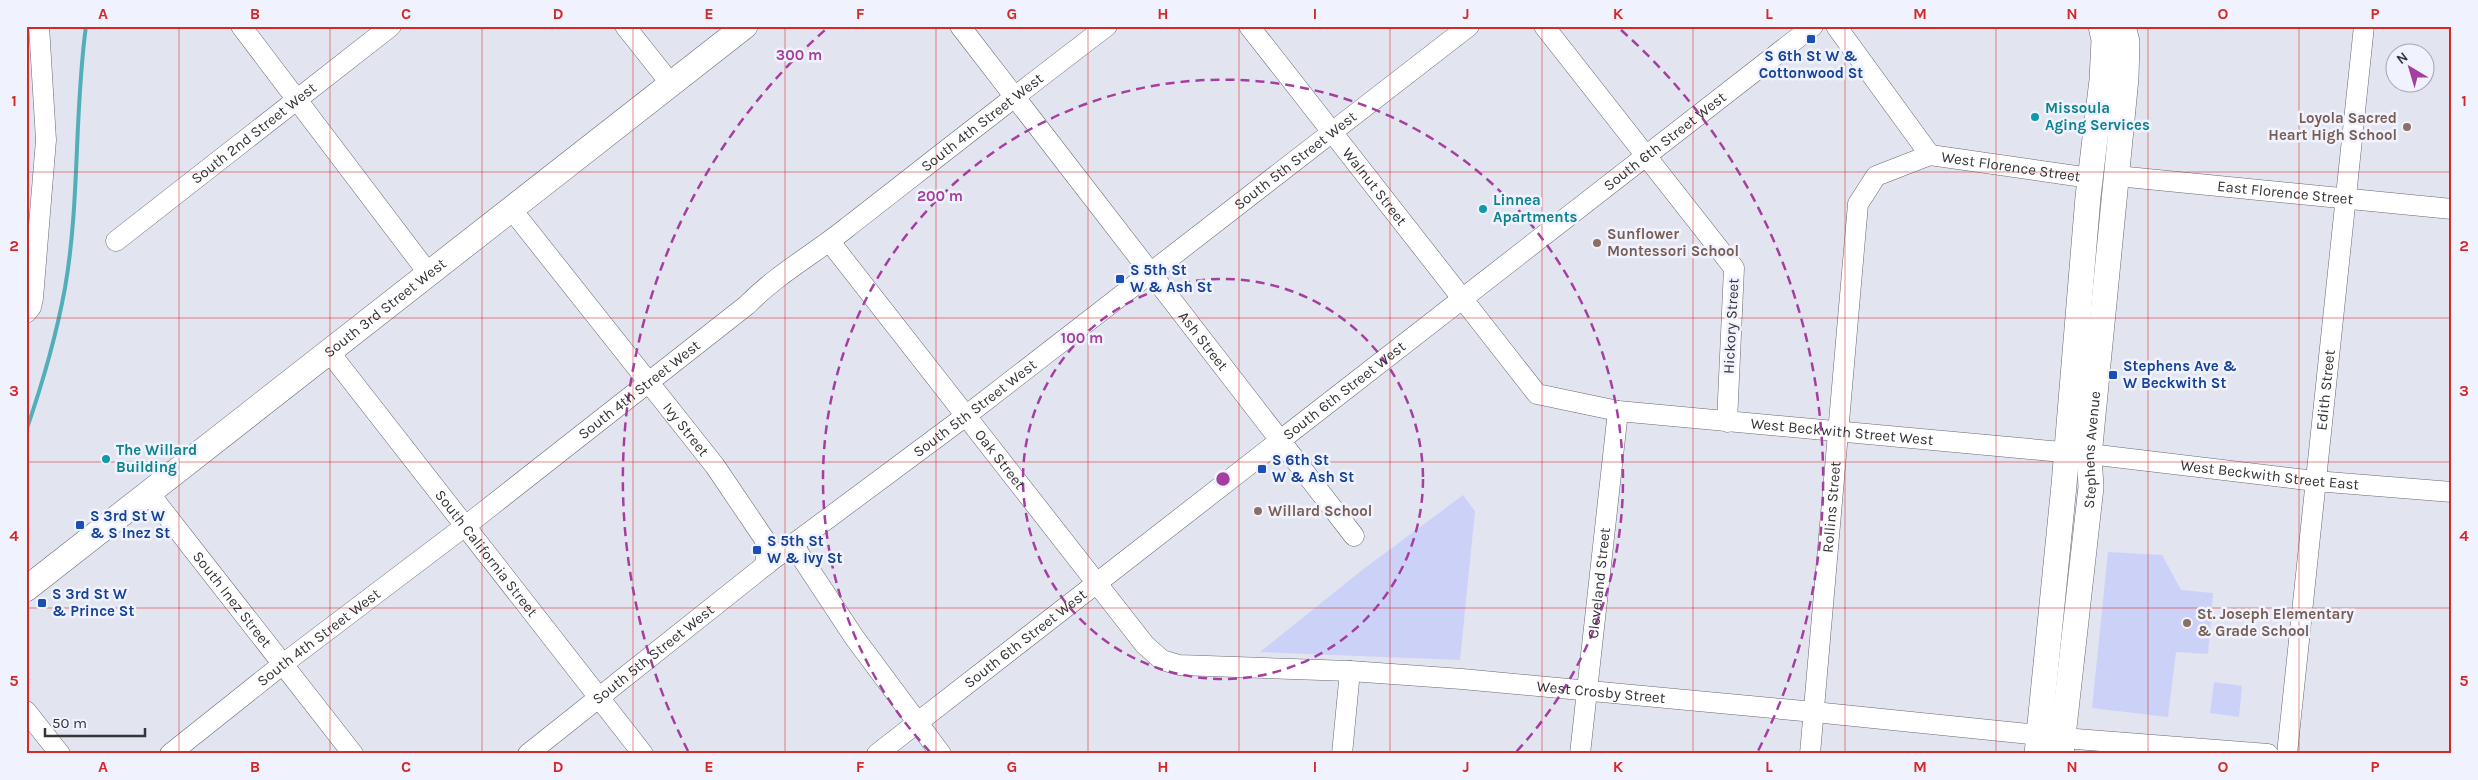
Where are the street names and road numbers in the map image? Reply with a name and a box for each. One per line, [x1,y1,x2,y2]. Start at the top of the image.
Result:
street label: South 4th Street West [917,69,1047,175]
street label: South 2nd Street West [188,79,320,188]
street label: South 6th Street West [1600,88,1730,195]
street label: South 5th Street West [1230,107,1360,214]
street label: Walnut Street [1339,144,1411,229]
street label: West Florence Street [1940,148,2082,186]
street label: East Florence Street [2216,177,2354,208]
street label: South 3rd Street West [320,254,450,361]
street label: Hickory Street [1719,277,1743,374]
street label: Ash Street [1175,308,1232,375]
street label: South 4th Street West [574,336,704,443]
street label: South 6th Street West [1279,337,1409,444]
street label: Edith Street [2312,348,2339,431]
street label: South 5th Street West [910,355,1040,461]
street label: Stephens Avenue [2080,390,2104,509]
street label: Ivy Street [659,399,713,460]
street label: West Beckwith Street West [1750,414,1935,449]
street label: Oak Street [971,426,1029,493]
street label: West Beckwith Street East [2179,456,2360,494]
street label: Rollins Street [1819,460,1845,554]
street label: South California Street [431,486,542,621]
street label: Cleveland Street [1584,526,1614,639]
street label: South Inez Street [189,548,276,651]
street label: South 4th Street West [253,584,384,690]
street label: South 6th Street West [960,585,1091,692]
street label: South 5th Street West [589,600,718,708]
street label: West Crosby Street [1536,677,1667,707]

